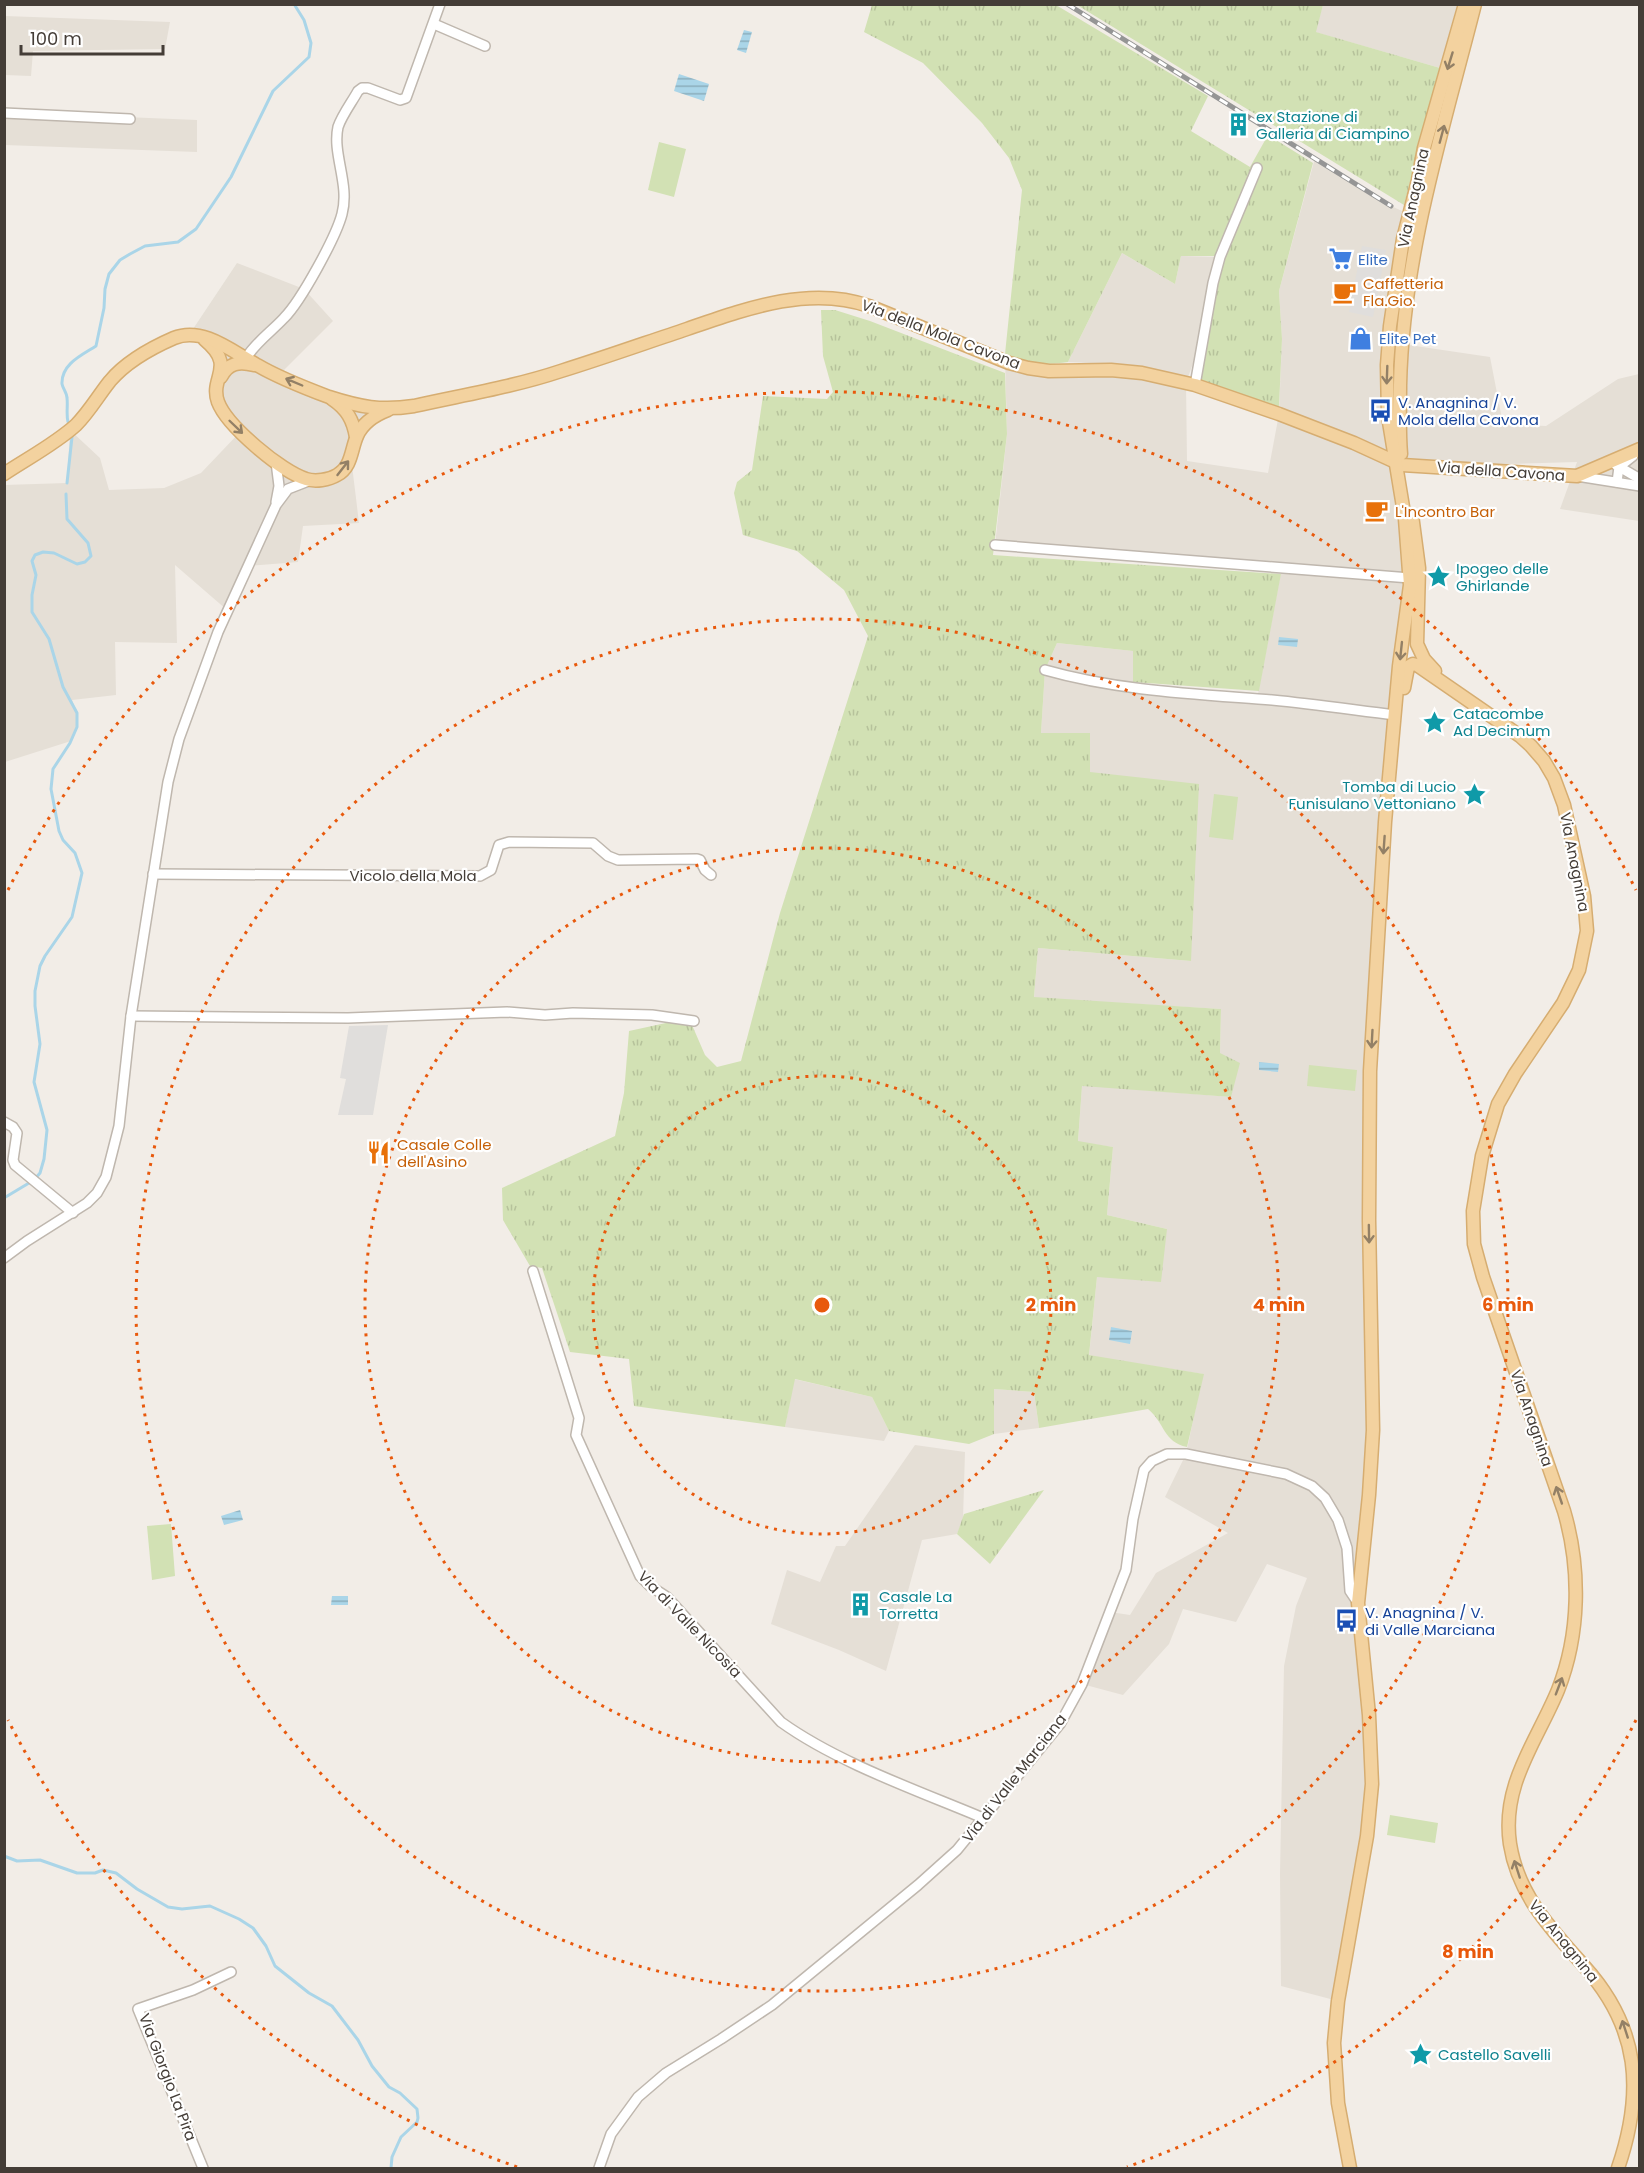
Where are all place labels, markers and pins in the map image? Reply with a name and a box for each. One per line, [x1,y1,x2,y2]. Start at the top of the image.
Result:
place label: ex Stazione di Galleria di Ciampino [1256,106,1410,144]
building icon: ex Stazione di Galleria di Ciampino [1225,112,1251,138]
supermarket icon: Elite [1327,246,1353,272]
place label: Elite [1358,249,1388,270]
place label: Caffetteria Fla.Gio. [1363,273,1444,311]
cafe icon: Caffetteria Fla.Gio. [1332,279,1358,305]
shop icon: Elite Pet [1348,325,1374,351]
place label: Elite Pet [1379,328,1436,349]
place label: V. Anagnina / V. Mola della Cavona [1398,392,1539,430]
bus stop icon: V. Anagnina / V. Mola della Cavona [1367,398,1393,424]
cafe icon: L'Incontro Bar [1364,498,1390,524]
place label: L'Incontro Bar [1395,501,1495,522]
place label: Ipogeo delle Ghirlande [1456,558,1549,596]
place icon: Ipogeo delle Ghirlande [1425,564,1451,590]
place label: Catacombe Ad Decimum [1453,703,1550,741]
place icon: Catacombe Ad Decimum [1422,709,1448,735]
place label: Tomba di Lucio Funisulano Vettoniano [1288,776,1456,814]
place icon: Tomba di Lucio Funisulano Vettoniano [1461,782,1487,808]
place label: Casale Colle dell'Asino [397,1134,492,1172]
restaurant icon: Casale Colle dell'Asino [366,1140,392,1166]
centre of rings [812,1295,832,1315]
place label: Casale La Torretta [879,1586,952,1624]
building icon: Casale La Torretta [848,1592,874,1618]
place label: V. Anagnina / V. di Valle Marciana [1365,1602,1495,1640]
bus stop icon: V. Anagnina / V. di Valle Marciana [1334,1608,1360,1634]
place icon: Castello Savelli [1407,2041,1433,2067]
place label: Castello Savelli [1438,2044,1551,2065]

